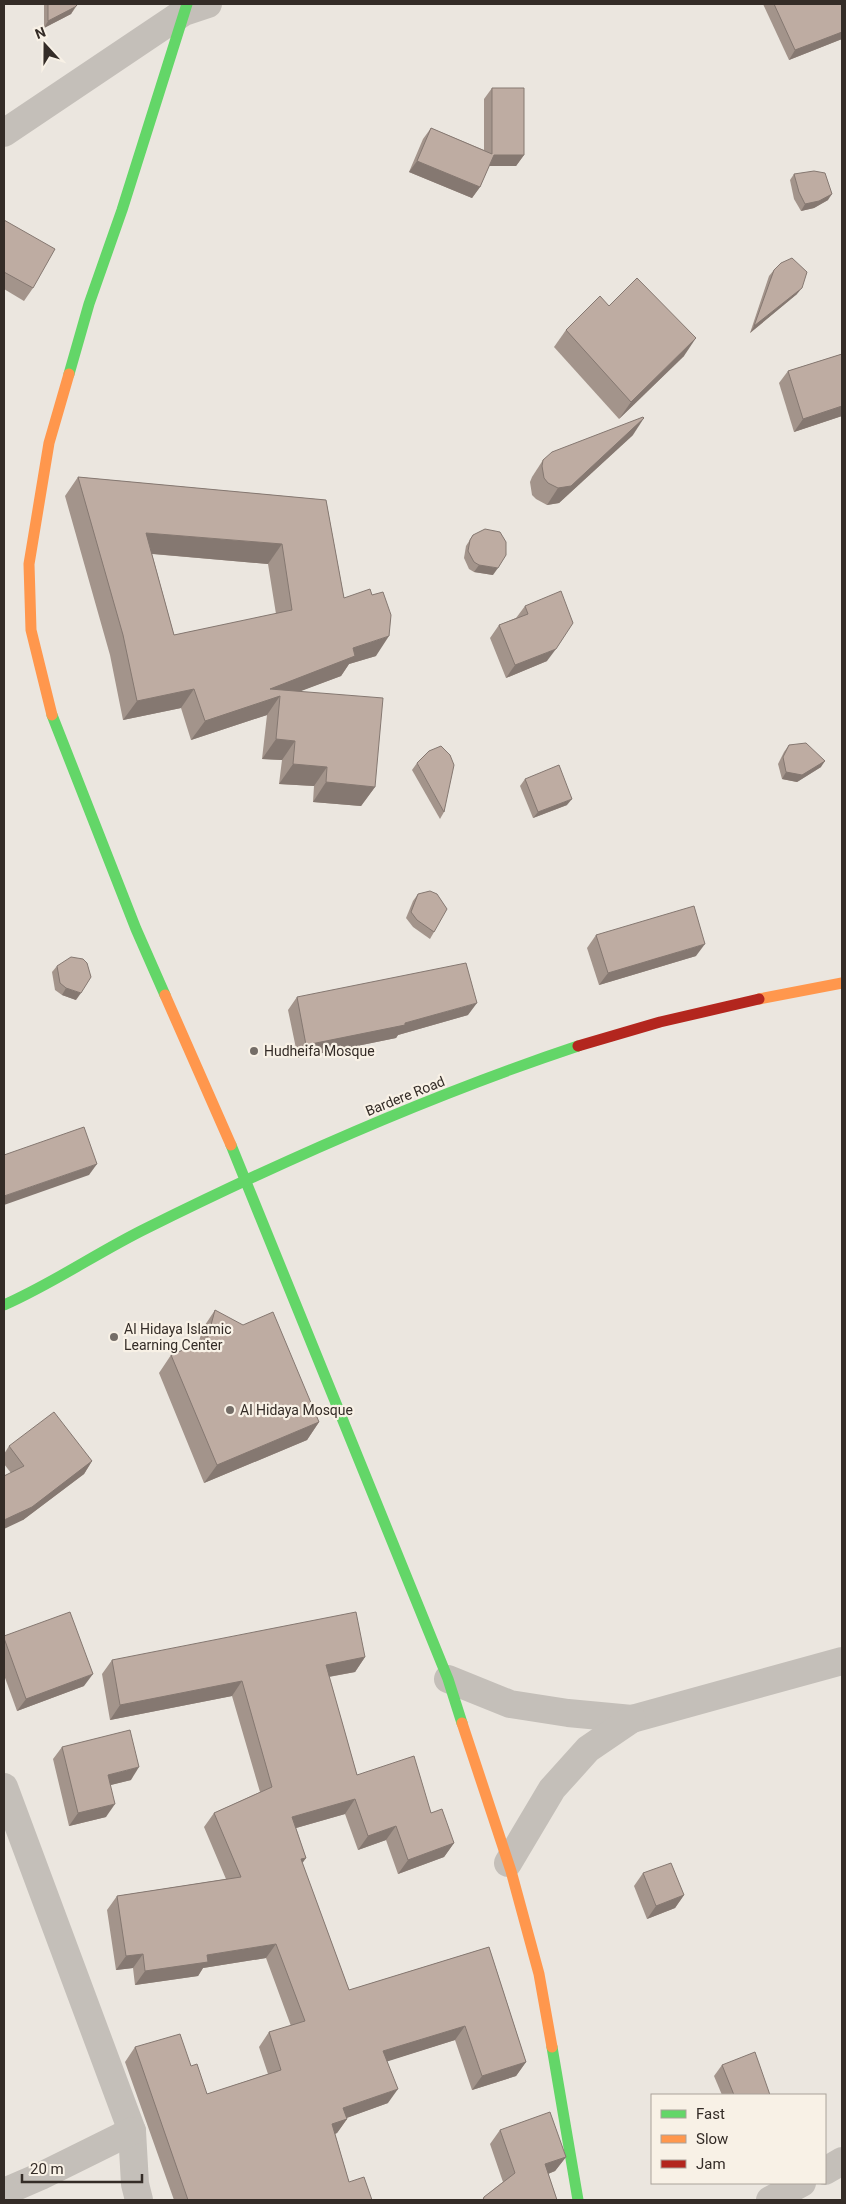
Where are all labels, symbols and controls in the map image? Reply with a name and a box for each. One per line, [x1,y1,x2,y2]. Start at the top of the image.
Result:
north arrow [20,20,70,70]
text: N [33,24,48,42]
place label: Hudheifa Mosque [264,1043,375,1059]
marker: Hudheifa Mosque [248,1045,260,1057]
street label: Bardere Road [363,1073,447,1119]
place label: Al Hidaya Islamic Learning Center [124,1321,231,1353]
marker: Al Hidaya Islamic Learning Center [108,1331,120,1343]
place label: Al Hidaya Mosque [240,1402,353,1418]
marker: Al Hidaya Mosque [224,1404,236,1416]
legend [651,2094,826,2184]
text: Fast [696,2105,725,2123]
text: Slow [696,2130,728,2148]
scale bar [22,2152,142,2184]
text: Jam [696,2155,726,2173]
text: 20 m [30,2160,64,2178]

